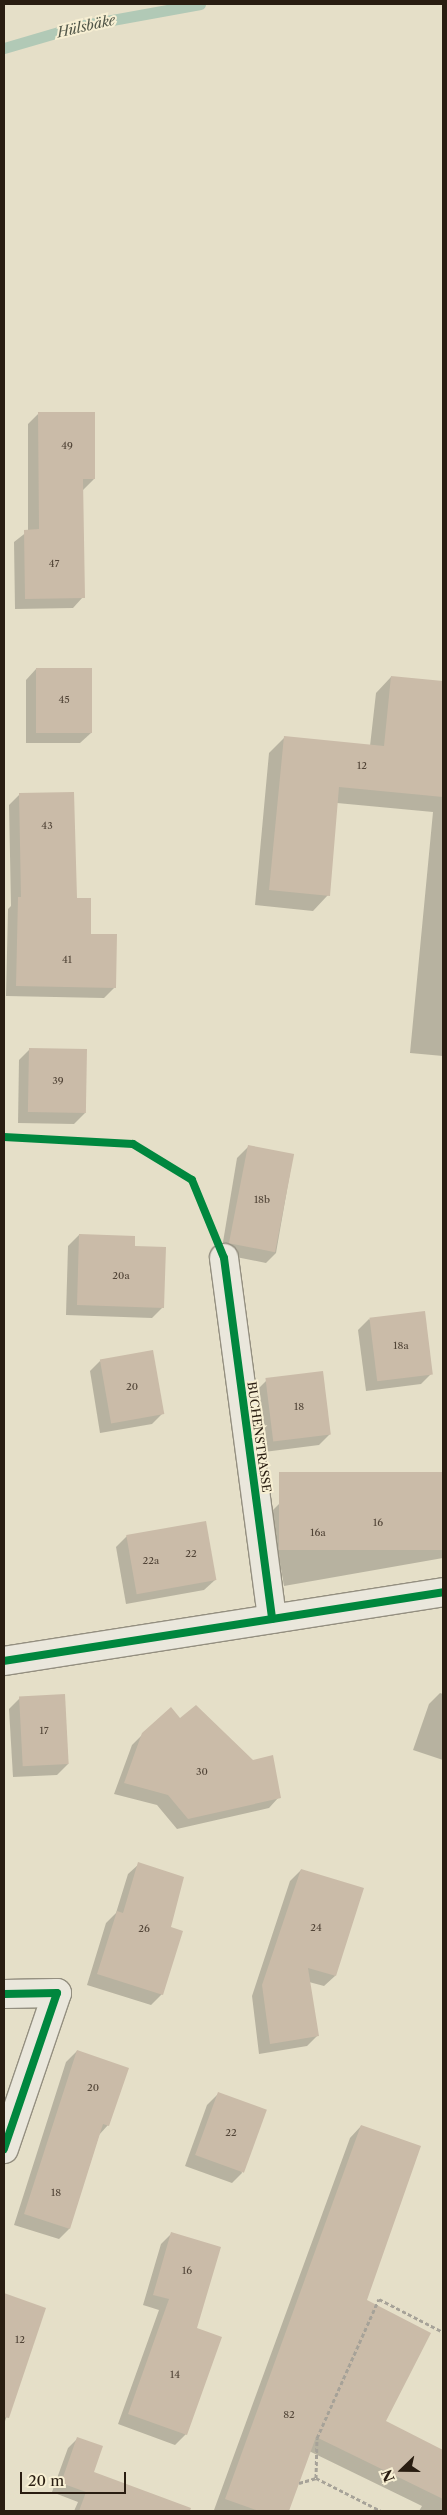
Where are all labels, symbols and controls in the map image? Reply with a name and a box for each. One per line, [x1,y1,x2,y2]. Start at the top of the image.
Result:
water label: Hülsbäke [55,11,117,41]
house number: 49 [61,440,73,452]
house number: 47 [49,558,59,570]
house number: 45 [58,694,70,706]
house number: 12 [357,760,367,772]
house number: 43 [41,820,53,832]
house number: 41 [62,954,72,966]
house number: 39 [52,1075,64,1087]
house number: 18b [254,1194,270,1206]
house number: 20a [112,1270,130,1282]
house number: 18a [393,1340,409,1352]
house number: 20 [126,1381,138,1393]
street label: BUCHENSTRASSE [244,1381,274,1493]
house number: 18 [294,1401,304,1413]
house number: 16 [373,1517,383,1529]
house number: 16a [310,1527,326,1539]
house number: 22 [185,1548,197,1560]
house number: 22a [143,1555,159,1567]
house number: 17 [39,1725,49,1737]
house number: 30 [196,1766,208,1778]
house number: 24 [310,1922,322,1934]
house number: 26 [138,1923,150,1935]
house number: 20 [87,2082,99,2094]
house number: 22 [225,2127,237,2139]
house number: 18 [51,2187,61,2199]
house number: 16 [182,2265,192,2277]
house number: 12 [15,2334,25,2346]
house number: 14 [170,2369,180,2381]
house number: 82 [283,2409,295,2421]
north arrow [377,2445,427,2495]
scale bar [22,2462,129,2494]
text: N [377,2467,399,2485]
text: 20 m [28,2471,64,2490]

